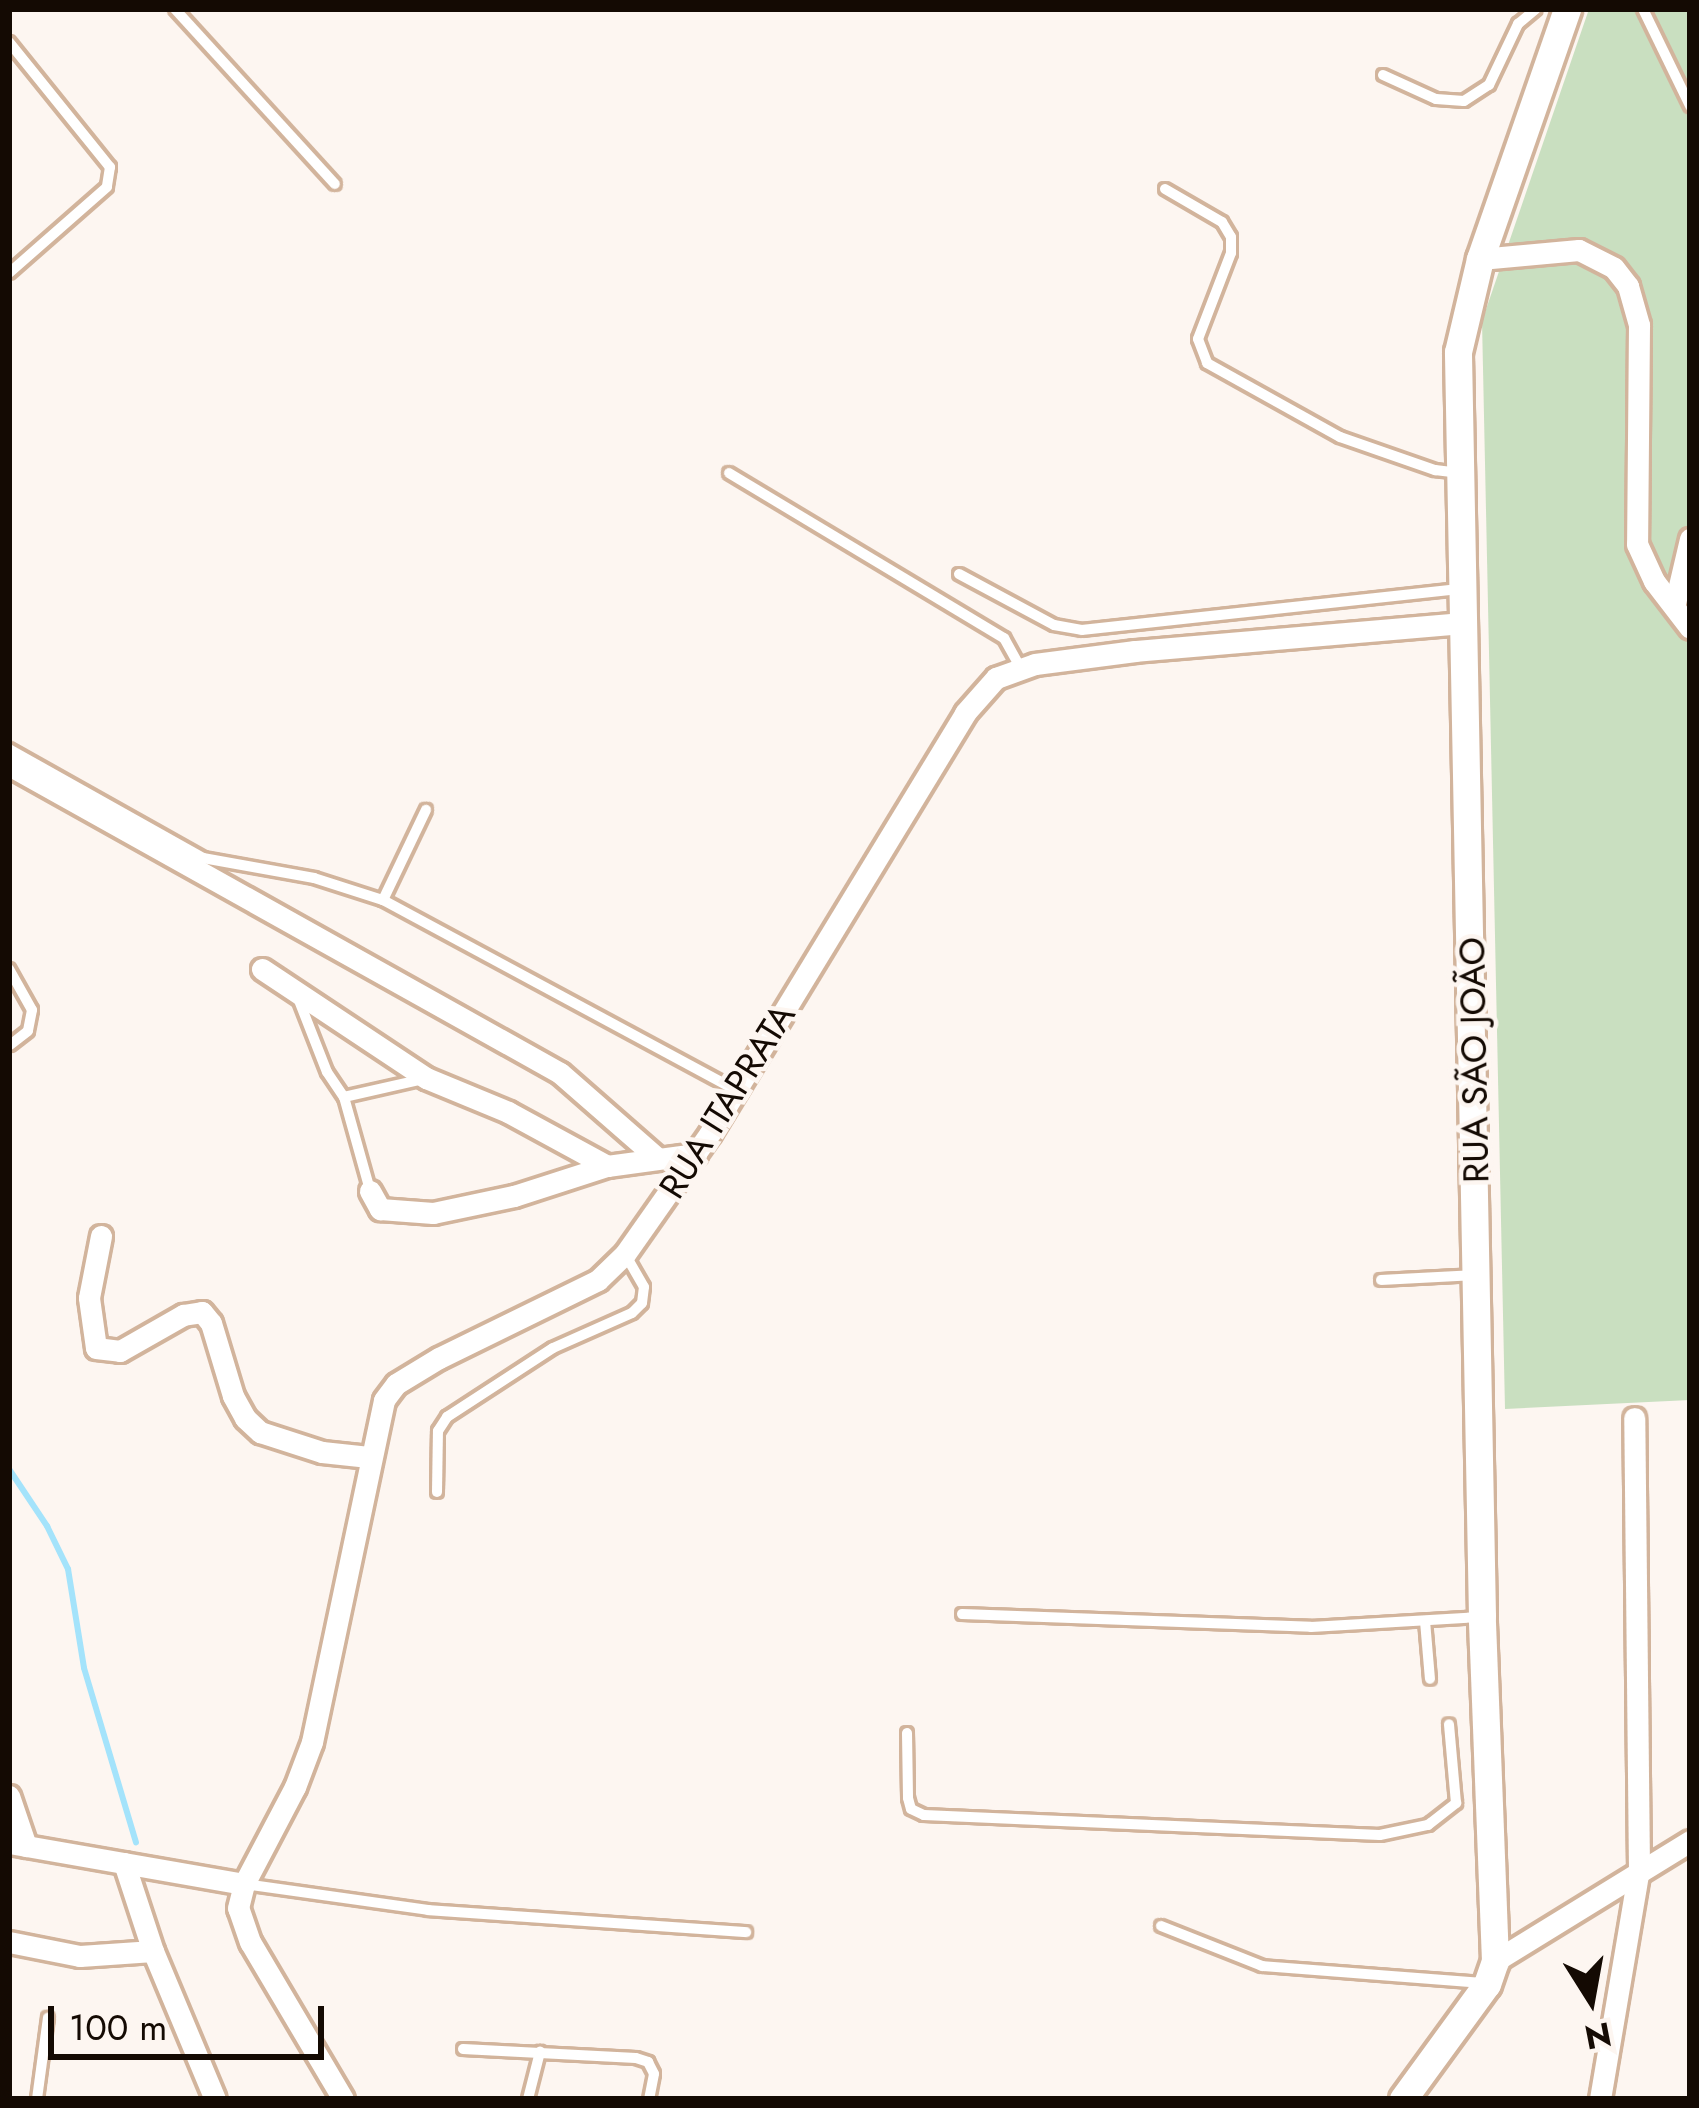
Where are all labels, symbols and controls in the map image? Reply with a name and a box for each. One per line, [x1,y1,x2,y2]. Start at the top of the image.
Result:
street label: RUA SÃO JOÃO [1450,937,1498,1183]
street label: RUA ITAPRATA [650,996,804,1206]
north arrow [1531,1940,1651,2060]
scale bar [54,1982,330,2056]
text: 100 m [69,2001,167,2053]
text: N [1581,2010,1615,2061]

